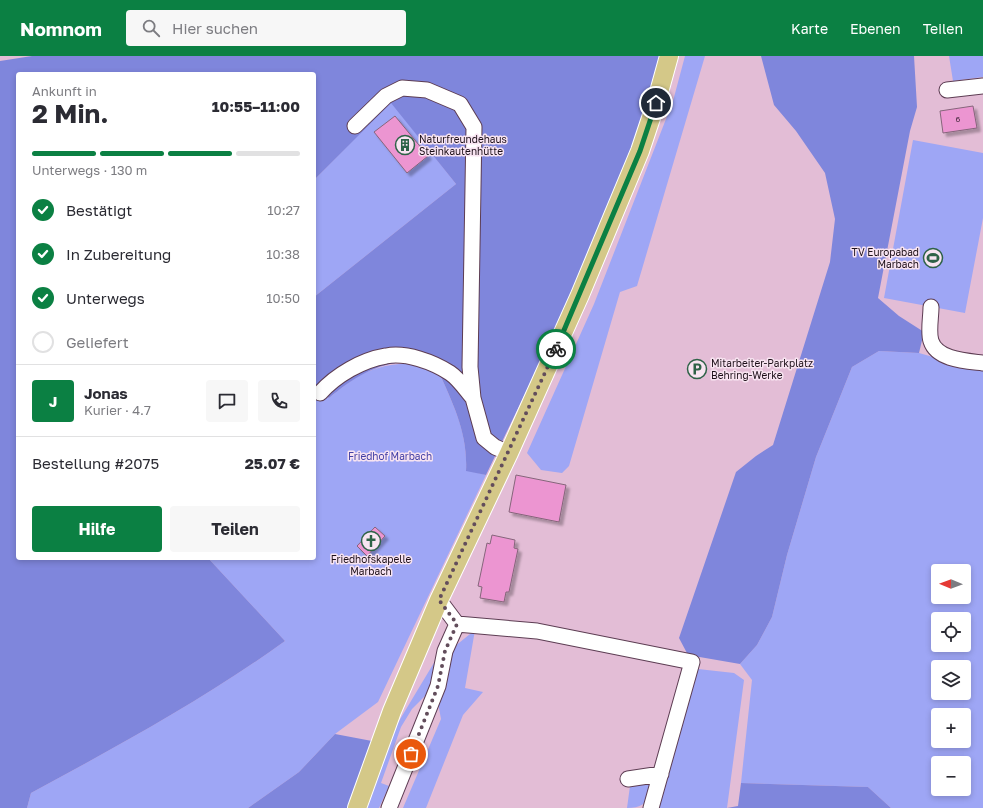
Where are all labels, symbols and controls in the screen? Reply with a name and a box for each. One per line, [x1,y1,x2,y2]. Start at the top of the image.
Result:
search box [126,10,406,46]
text: Nomnom [20,17,102,40]
icon: search [140,17,162,39]
text: Hier suchen [172,19,258,37]
text: Karte [791,20,828,37]
text: Ebenen [850,20,901,37]
text: Teilen [923,20,963,37]
text: Ankunft in [32,83,97,99]
pin [639,86,673,120]
icon: home [645,92,667,114]
text: 10:55–11:00 [212,97,300,115]
text: 2 Min. [32,98,109,129]
house number: 6 [956,114,961,124]
place label: Naturfreundehaus Steinkautenhütte [419,133,507,157]
building icon: Naturfreundehaus Steinkautenhütte [394,134,416,156]
text: Unterwegs · 130 m [32,162,147,178]
icon: check [32,199,54,221]
text: Bestätigt [66,201,132,219]
text: 10:27 [267,202,300,218]
icon: check [32,243,54,265]
text: In Zubereitung [66,245,171,263]
text: 10:38 [266,246,300,262]
place label: TV Europabad Marbach [852,246,919,270]
sports icon: TV Europabad Marbach [922,247,944,269]
icon: check [32,287,54,309]
text: Unterwegs [66,289,145,307]
text: 10:50 [266,290,300,306]
courier [536,329,576,369]
text: Geliefert [66,333,129,351]
icon: bike [545,338,567,360]
place label: Mitarbeiter-Parkplatz Behring-Werke [711,357,813,381]
parking icon: Mitarbeiter-Parkplatz Behring-Werke [686,358,708,380]
button: chat [206,380,248,422]
button: phone [258,380,300,422]
text: Jonas [84,384,128,402]
text: J [49,392,57,410]
text: Kurier · 4.7 [84,402,151,418]
park label: Friedhof Marbach [348,450,432,462]
text: Bestellung #2075 [32,454,159,472]
text: 25.07 € [245,454,300,472]
button: Hilfe [32,506,162,552]
button: Teilen [170,506,300,552]
church icon: Friedhofskapelle Marbach [360,530,382,552]
place label: Friedhofskapelle Marbach [331,553,412,577]
north arrow [931,564,971,604]
map controls [931,564,971,796]
button: locate [931,612,971,652]
button: layers [931,660,971,700]
button: + [931,708,971,748]
pin [394,737,428,771]
icon: bag [400,743,422,765]
button: − [931,756,971,796]

